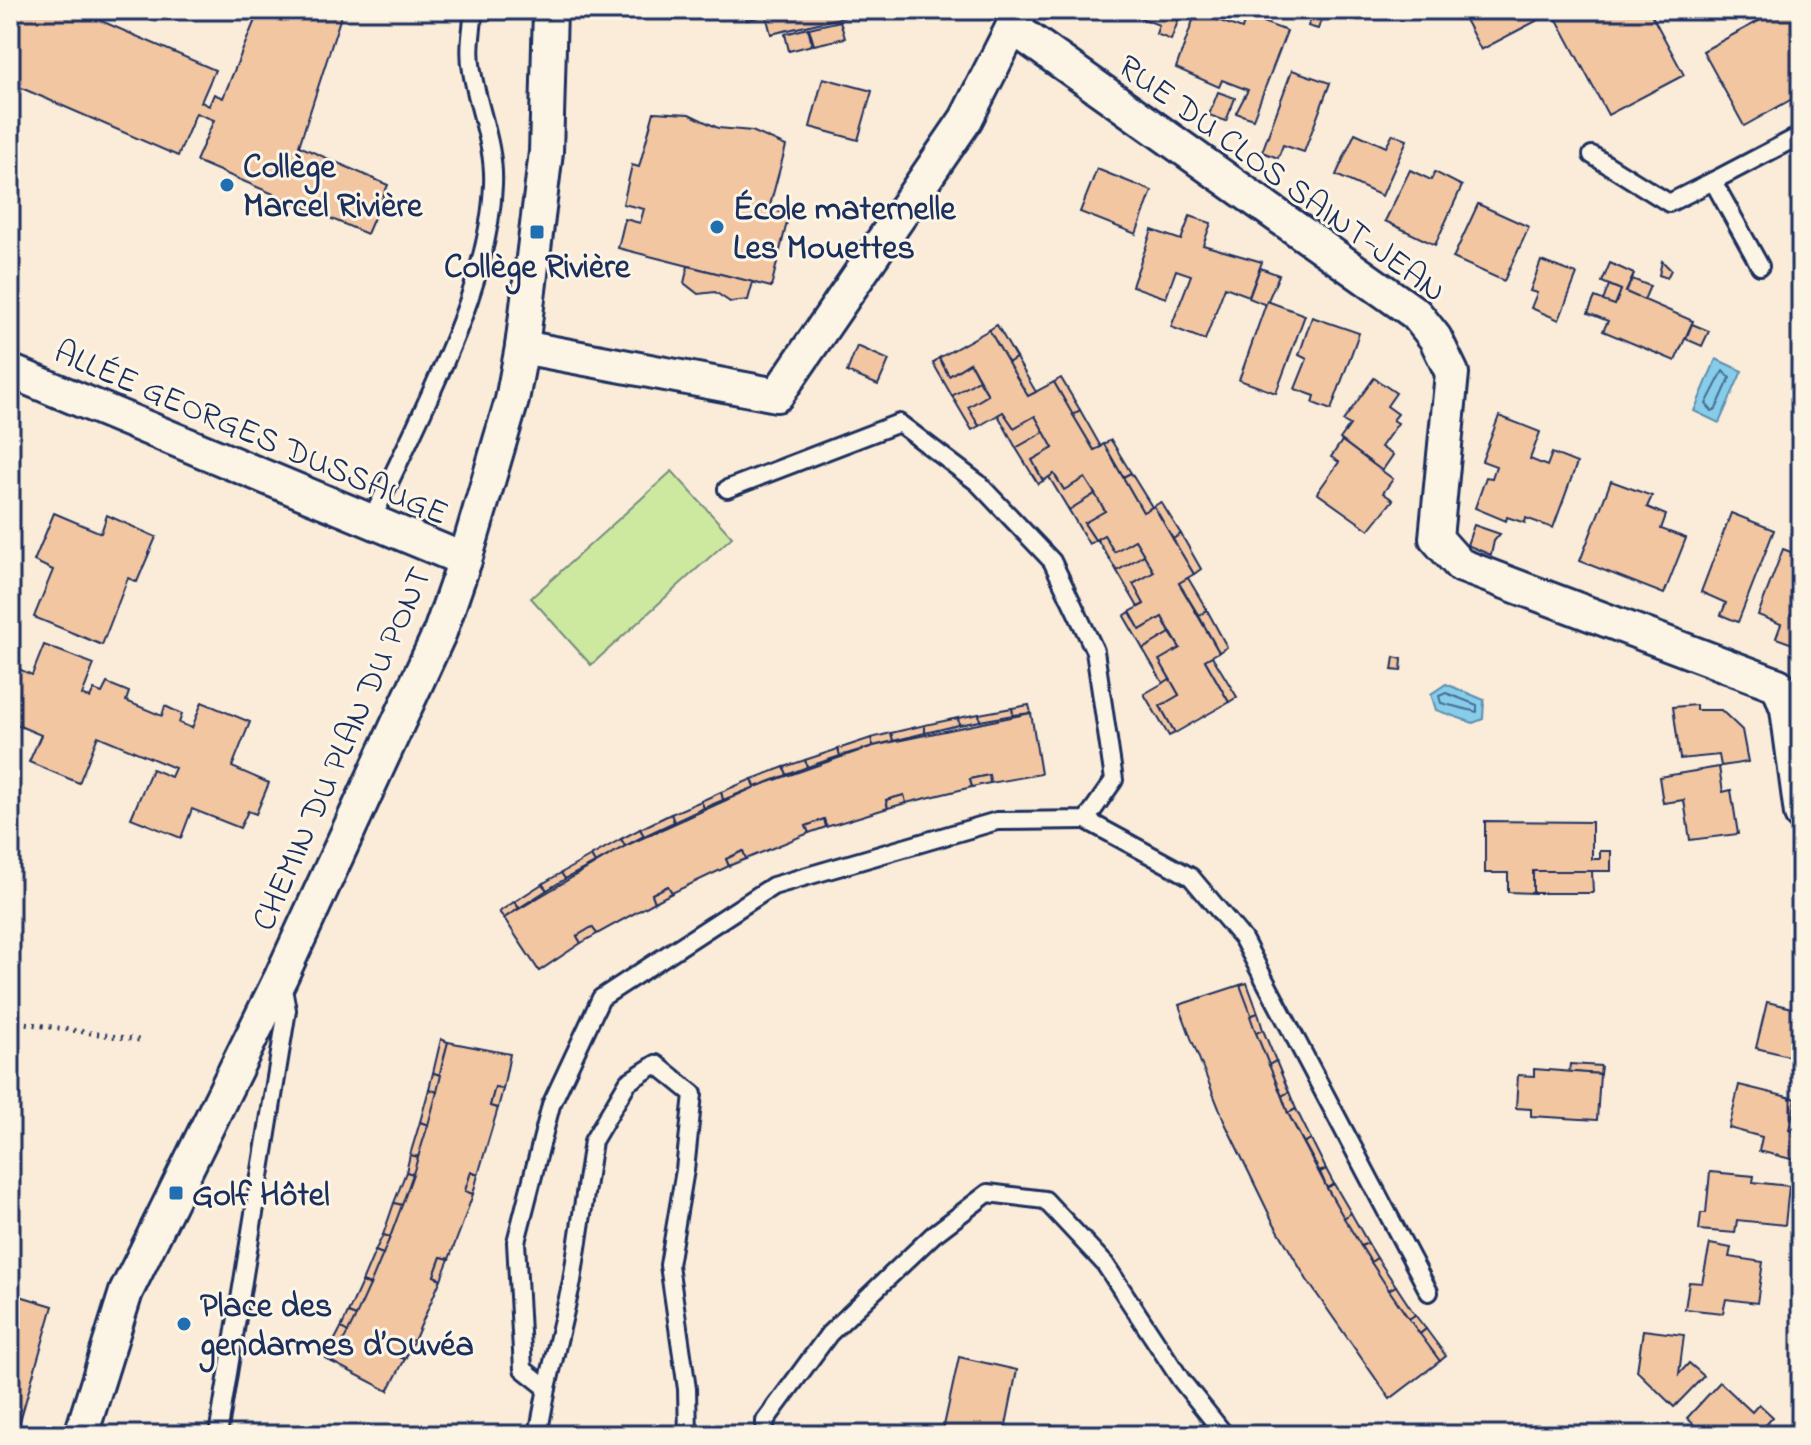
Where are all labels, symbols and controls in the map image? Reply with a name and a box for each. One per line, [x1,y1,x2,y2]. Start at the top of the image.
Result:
street label: RUE DU CLOS SAINT-JEAN [1106,44,1455,317]
place label: Collège Marcel Rivière [243,144,423,233]
marker: Collège Marcel Rivière [218,176,236,194]
place label: École maternelle Les Mouettes [733,186,956,275]
marker: École maternelle Les Mouettes [708,218,726,236]
marker: Collège Rivière [528,223,546,241]
place label: Collège Rivière [444,244,631,295]
street label: ALLÉE GEORGES DUSSAUGE [46,329,455,541]
street label: CHEMIN DU PLAN DU PONT [241,559,447,940]
place label: Golf Hôtel [192,1172,330,1222]
marker: Golf Hôtel [167,1184,185,1202]
place label: Place des gendarmes d’Ouvéa [199,1283,474,1373]
marker: Place des gendarmes d’Ouvéa [175,1315,193,1333]

